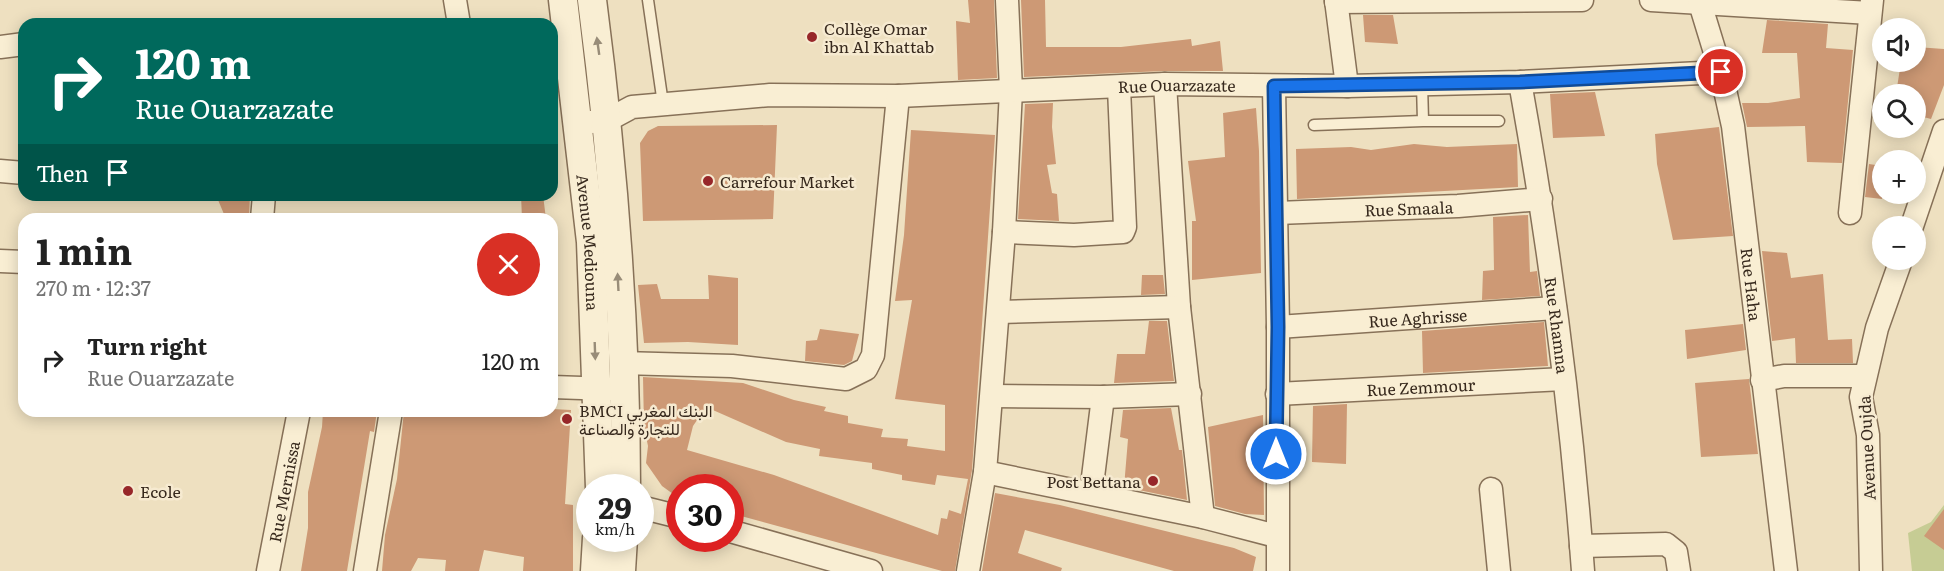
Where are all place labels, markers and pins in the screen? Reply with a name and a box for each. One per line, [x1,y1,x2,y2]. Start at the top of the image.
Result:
place label: Collège Omar ibn Al Khattab [824,16,934,58]
marker: Collège Omar ibn Al Khattab [805,30,819,44]
pin [1695,46,1746,97]
place label: Carrefour Market [720,169,855,193]
marker: Carrefour Market [701,174,715,188]
place label: BMCI البنك المغربي للتجارة والصناعة [579,398,712,440]
marker: BMCI البنك المغربي للتجارة والصناعة [560,412,574,426]
place label: Post Bettana [1046,469,1141,493]
marker: Post Bettana [1146,474,1160,488]
place label: Ecole [140,479,181,503]
marker: Ecole [121,484,135,498]

